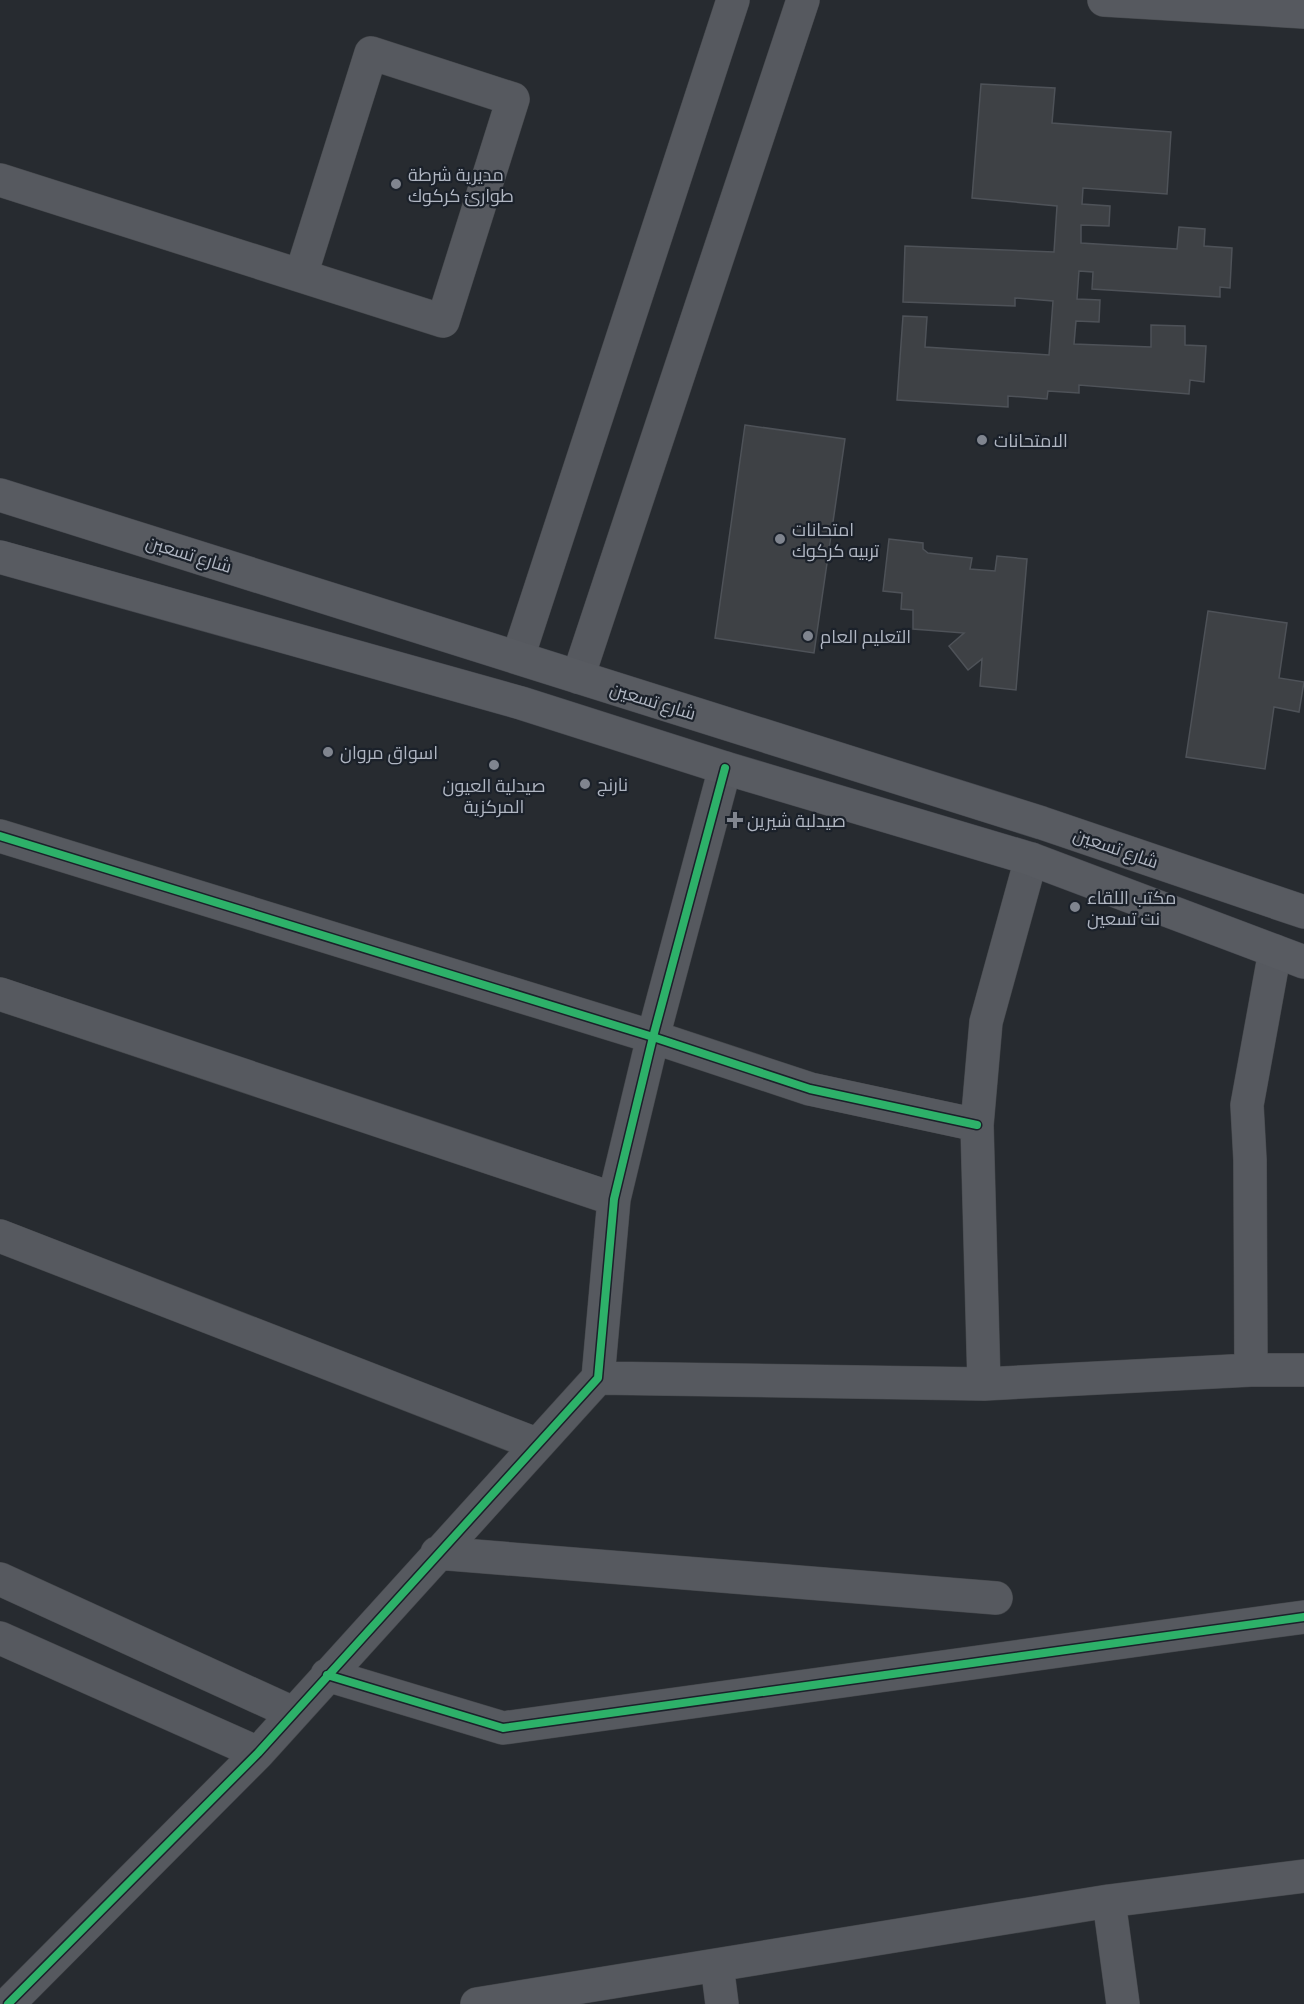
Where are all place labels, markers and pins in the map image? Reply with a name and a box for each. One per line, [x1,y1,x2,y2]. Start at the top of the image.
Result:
place label: مديرية شرطة طوارئ كركوك [408,161,514,209]
marker: مديرية شرطة طوارئ كركوك [389,177,403,191]
place label: الامتحانات [994,427,1068,454]
marker: الامتحانات [975,433,989,447]
place label: امتحانات تربيه كركوك [792,516,879,564]
marker: امتحانات تربيه كركوك [773,532,787,546]
place label: التعليم العام [820,623,911,650]
marker: التعليم العام [801,629,815,643]
place label: اسواق مروان [340,739,438,766]
marker: اسواق مروان [321,745,335,759]
marker: صيدلية العيون المركزية [487,758,501,772]
place label: نارنج [597,771,628,798]
place label: صيدلية العيون المركزية [442,772,546,820]
marker: نارنج [578,777,592,791]
place label: صيدلبة شيرين [747,807,846,834]
marker: صيدلبة شيرين [728,813,742,827]
place label: مكتب اللقاء نت تسعين [1087,884,1176,932]
marker: مكتب اللقاء نت تسعين [1068,900,1082,914]

